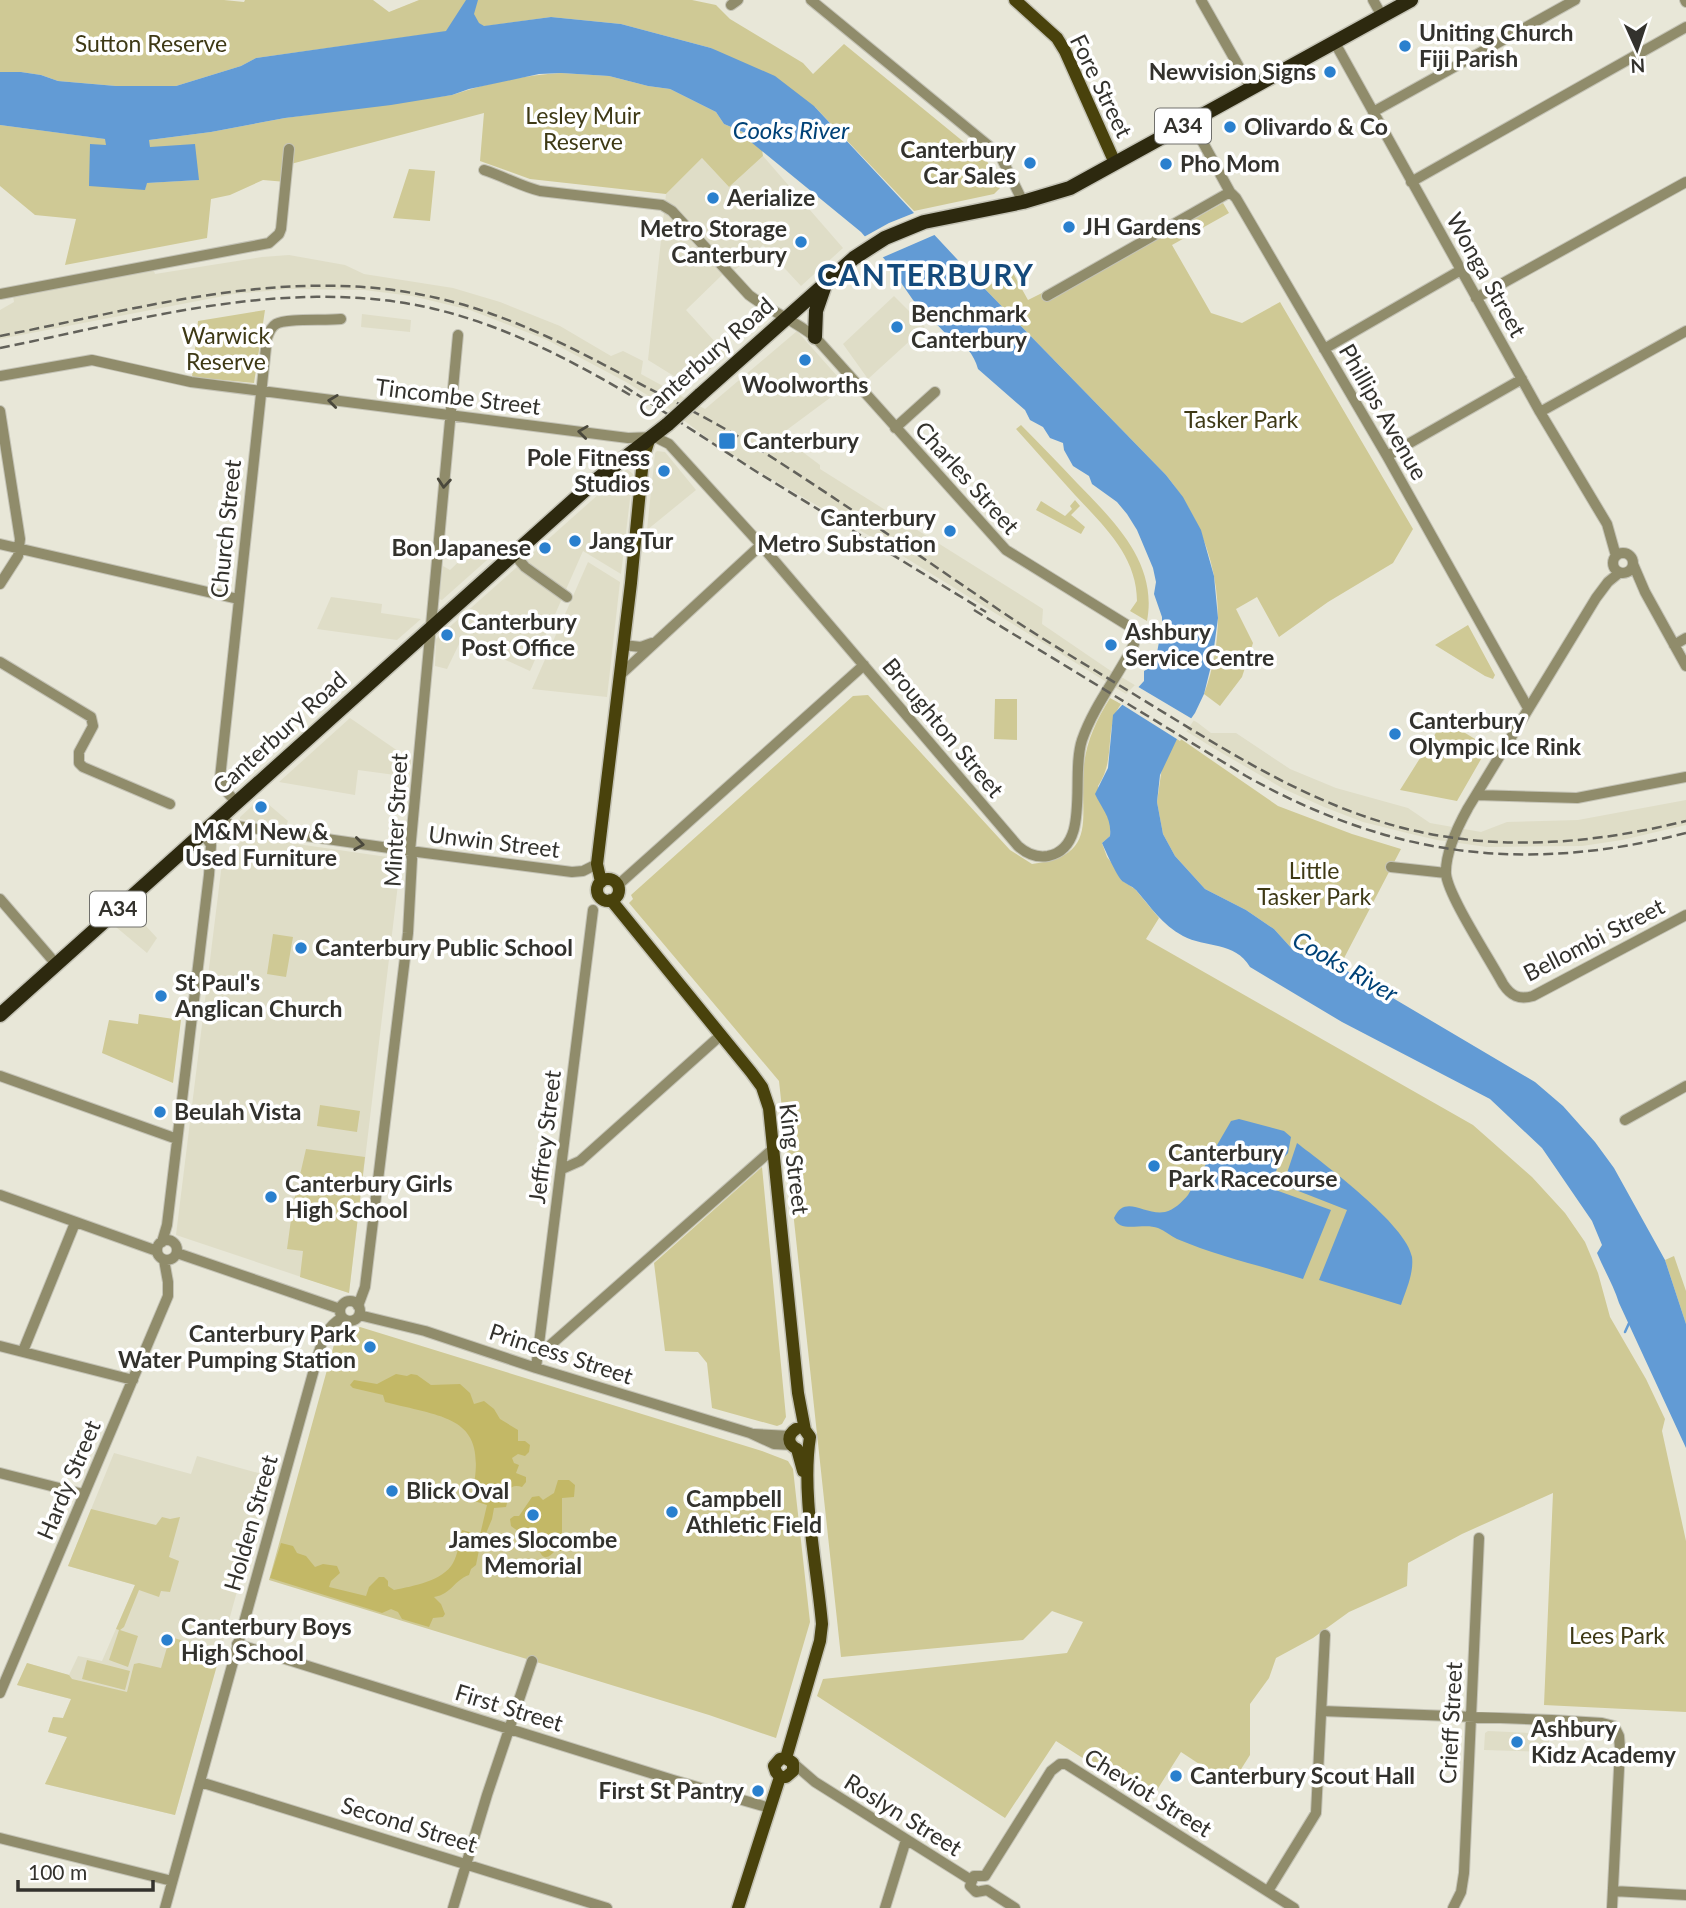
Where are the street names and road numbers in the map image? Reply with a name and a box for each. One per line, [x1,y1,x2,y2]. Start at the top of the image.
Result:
street label: Fore Street [1065,29,1139,142]
road number: A34 [1155,108,1211,144]
street label: Wonga Street [1441,207,1533,342]
street label: Canterbury Road [632,291,779,424]
street label: Phillips Avenue [1334,338,1434,485]
street label: Tincombe Street [374,372,543,420]
street label: Charles Street [910,415,1026,540]
street label: Church Street [204,457,246,600]
street label: Broughton Street [877,652,1011,803]
street label: Canterbury Road [207,665,352,800]
street label: Minter Street [378,752,413,888]
street label: Unwin Street [427,819,562,863]
street label: Bellombi Street [1518,891,1669,987]
road number: A34 [90,892,146,926]
street label: Jeffrey Street [522,1068,566,1205]
street label: King Street [774,1102,816,1217]
street label: Princess Street [486,1317,637,1390]
street label: Hardy Street [30,1415,106,1544]
street label: Holden Street [217,1451,283,1594]
street label: Crieff Street [1433,1660,1467,1785]
street label: First Street [452,1677,567,1737]
street label: Cheviot Street [1080,1742,1218,1843]
street label: Roslyn Street [840,1767,968,1862]
street label: Second Street [338,1790,481,1858]

